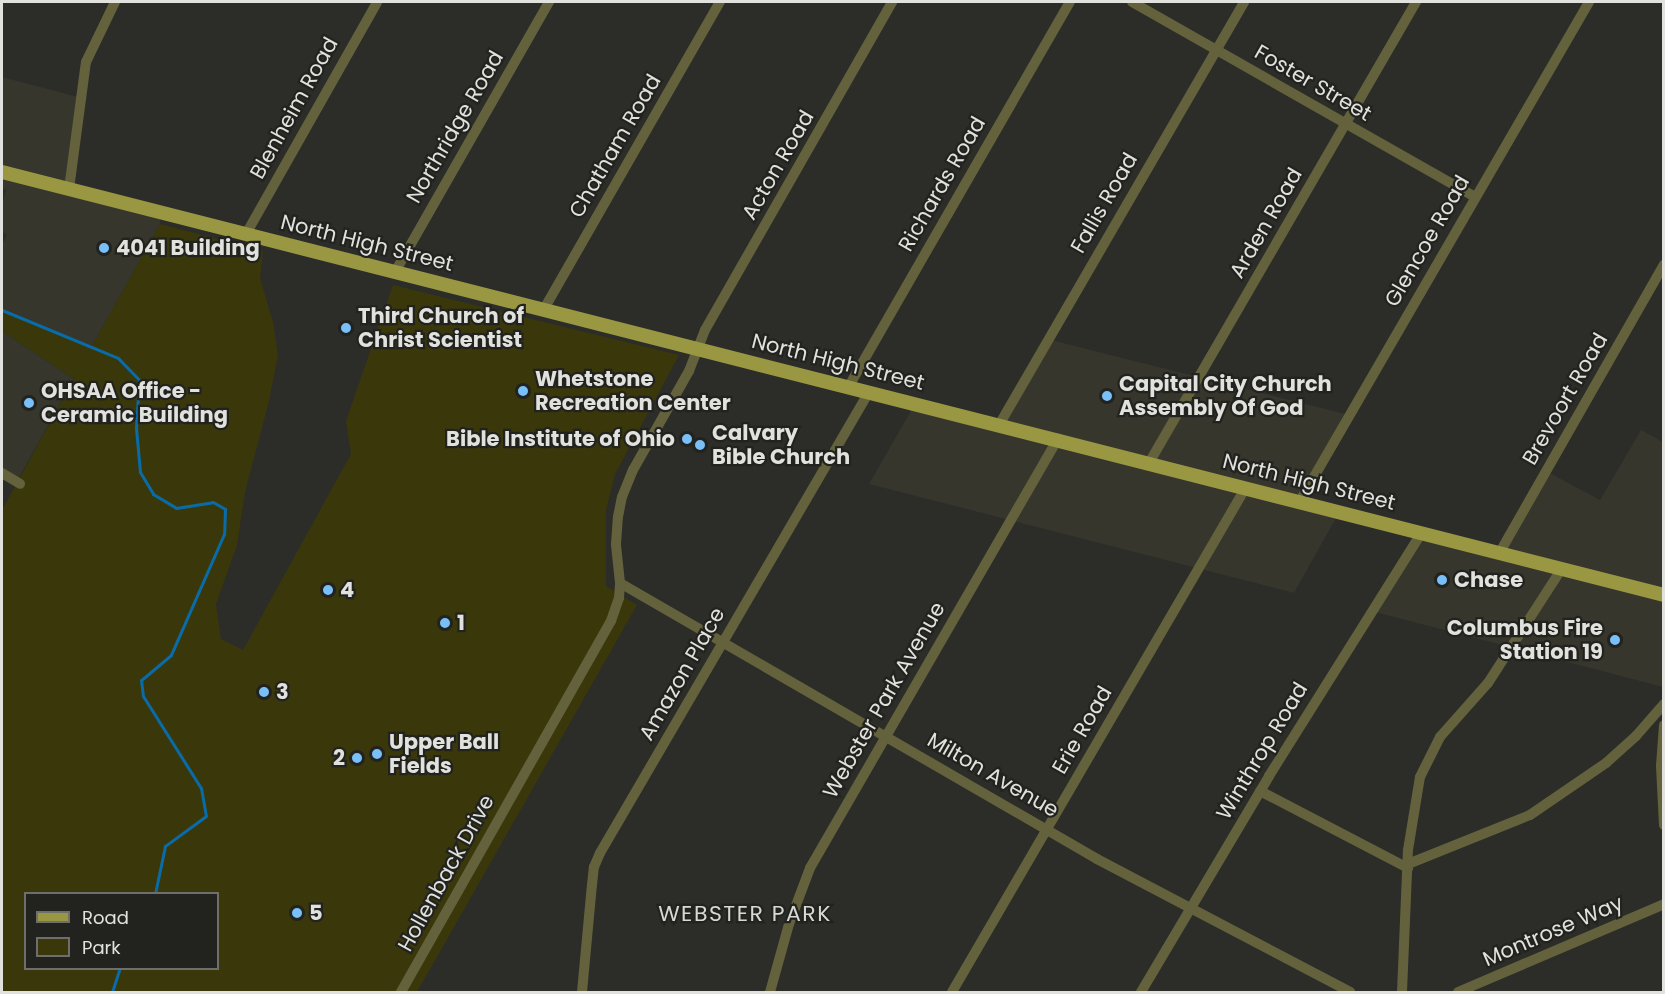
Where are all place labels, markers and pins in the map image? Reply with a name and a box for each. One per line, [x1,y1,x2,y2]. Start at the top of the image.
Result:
place label: 4041 Building [116,235,260,261]
marker: 4041 Building [97,241,111,255]
place label: Third Church of Christ Scientist [358,303,524,353]
marker: Third Church of Christ Scientist [339,321,353,335]
place label: Whetstone Recreation Center [535,366,731,416]
place label: Capital City Church Assembly Of God [1119,371,1332,421]
place label: OHSAA Office - Ceramic Building [41,378,228,428]
marker: Whetstone Recreation Center [516,384,530,398]
marker: Capital City Church Assembly Of God [1100,389,1114,403]
marker: OHSAA Office - Ceramic Building [22,396,36,410]
place label: Calvary Bible Church [712,420,850,470]
place label: Bible Institute of Ohio [446,426,675,452]
marker: Bible Institute of Ohio [680,432,694,446]
marker: Calvary Bible Church [693,438,707,452]
place label: Chase [1454,567,1523,593]
marker: Chase [1435,573,1449,587]
place label: 4 [340,577,354,603]
marker: 4 [321,583,335,597]
place label: 1 [457,610,465,636]
place label: Columbus Fire Station 19 [1447,615,1603,665]
marker: 1 [438,616,452,630]
marker: Columbus Fire Station 19 [1608,633,1622,647]
place label: 3 [276,679,289,705]
marker: 3 [257,685,271,699]
place label: Upper Ball Fields [389,729,499,779]
place label: 2 [333,745,345,771]
marker: Upper Ball Fields [370,747,384,761]
marker: 2 [350,751,364,765]
place label: 5 [309,900,323,926]
marker: 5 [290,906,304,920]

